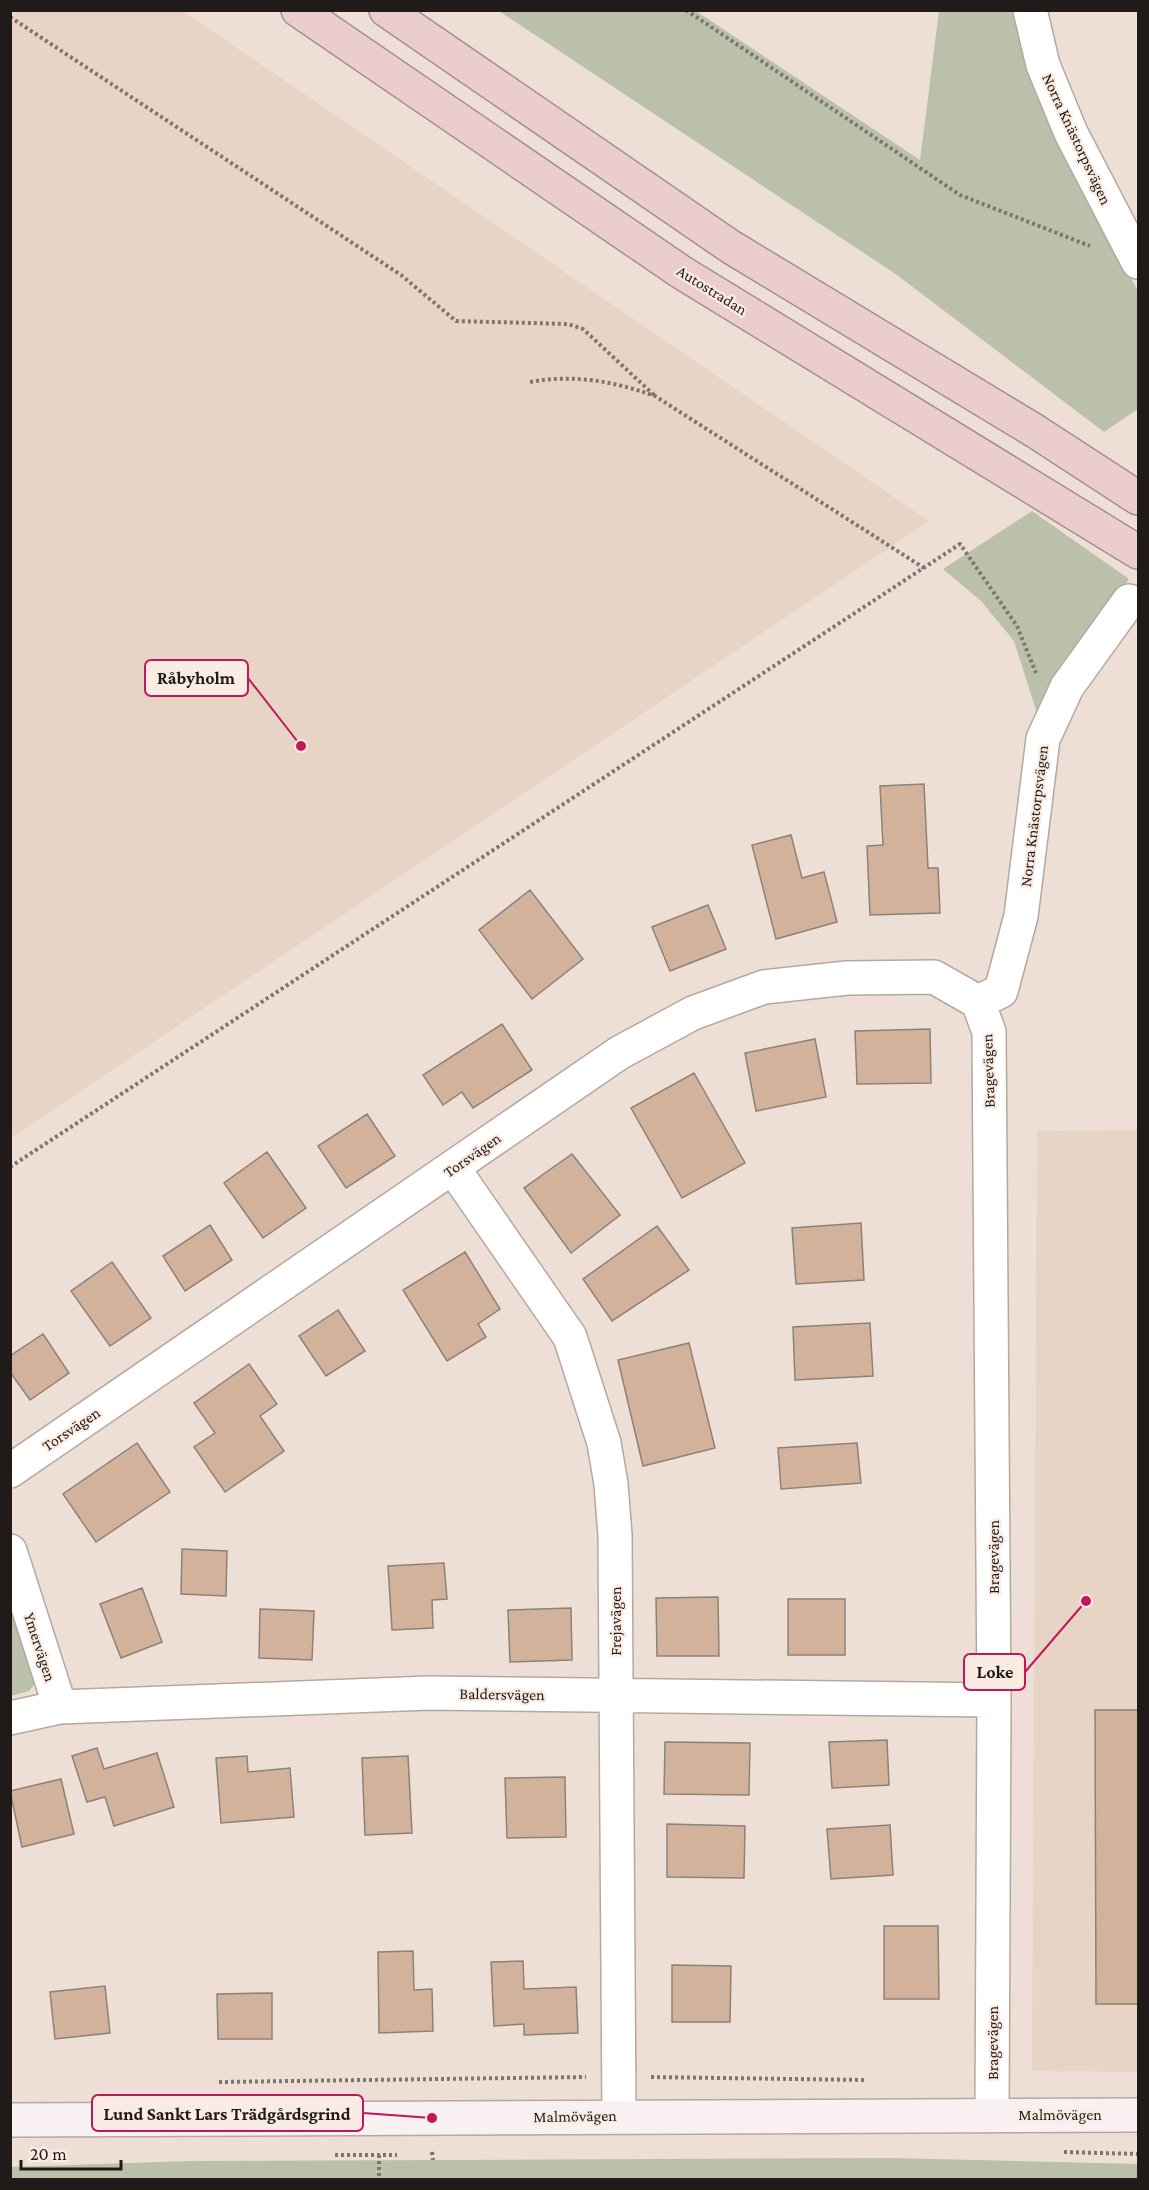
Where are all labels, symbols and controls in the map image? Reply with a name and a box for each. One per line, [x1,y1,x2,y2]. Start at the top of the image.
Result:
street label: Norra Knästorpsvägen [1038,71,1115,208]
street label: Autostradan [674,262,750,318]
callout: Råbyholm [145,660,248,696]
text: Råbyholm [157,668,236,688]
street label: Norra Knästorpsvägen [1017,744,1052,888]
street label: Bragevägen [978,1033,999,1108]
street label: Torsvägen [440,1129,505,1182]
street label: Torsvägen [39,1403,104,1455]
street label: Bragevägen [985,1520,1003,1594]
street label: Frejavägen [607,1586,625,1656]
street label: Ymervägen [20,1610,59,1684]
callout: Loke [964,1654,1025,1690]
text: Loke [977,1662,1014,1682]
street label: Baldersvägen [459,1685,545,1704]
street label: Bragevägen [984,2006,1002,2080]
callout: Lund Sankt Lars Trädgårdsgrind [92,2095,363,2131]
text: Lund Sankt Lars Trädgårdsgrind [103,2104,351,2124]
street label: Malmövägen [1018,2106,1102,2124]
street label: Malmövägen [533,2107,617,2126]
scale bar [21,2133,122,2171]
text: 20 m [30,2144,67,2164]

